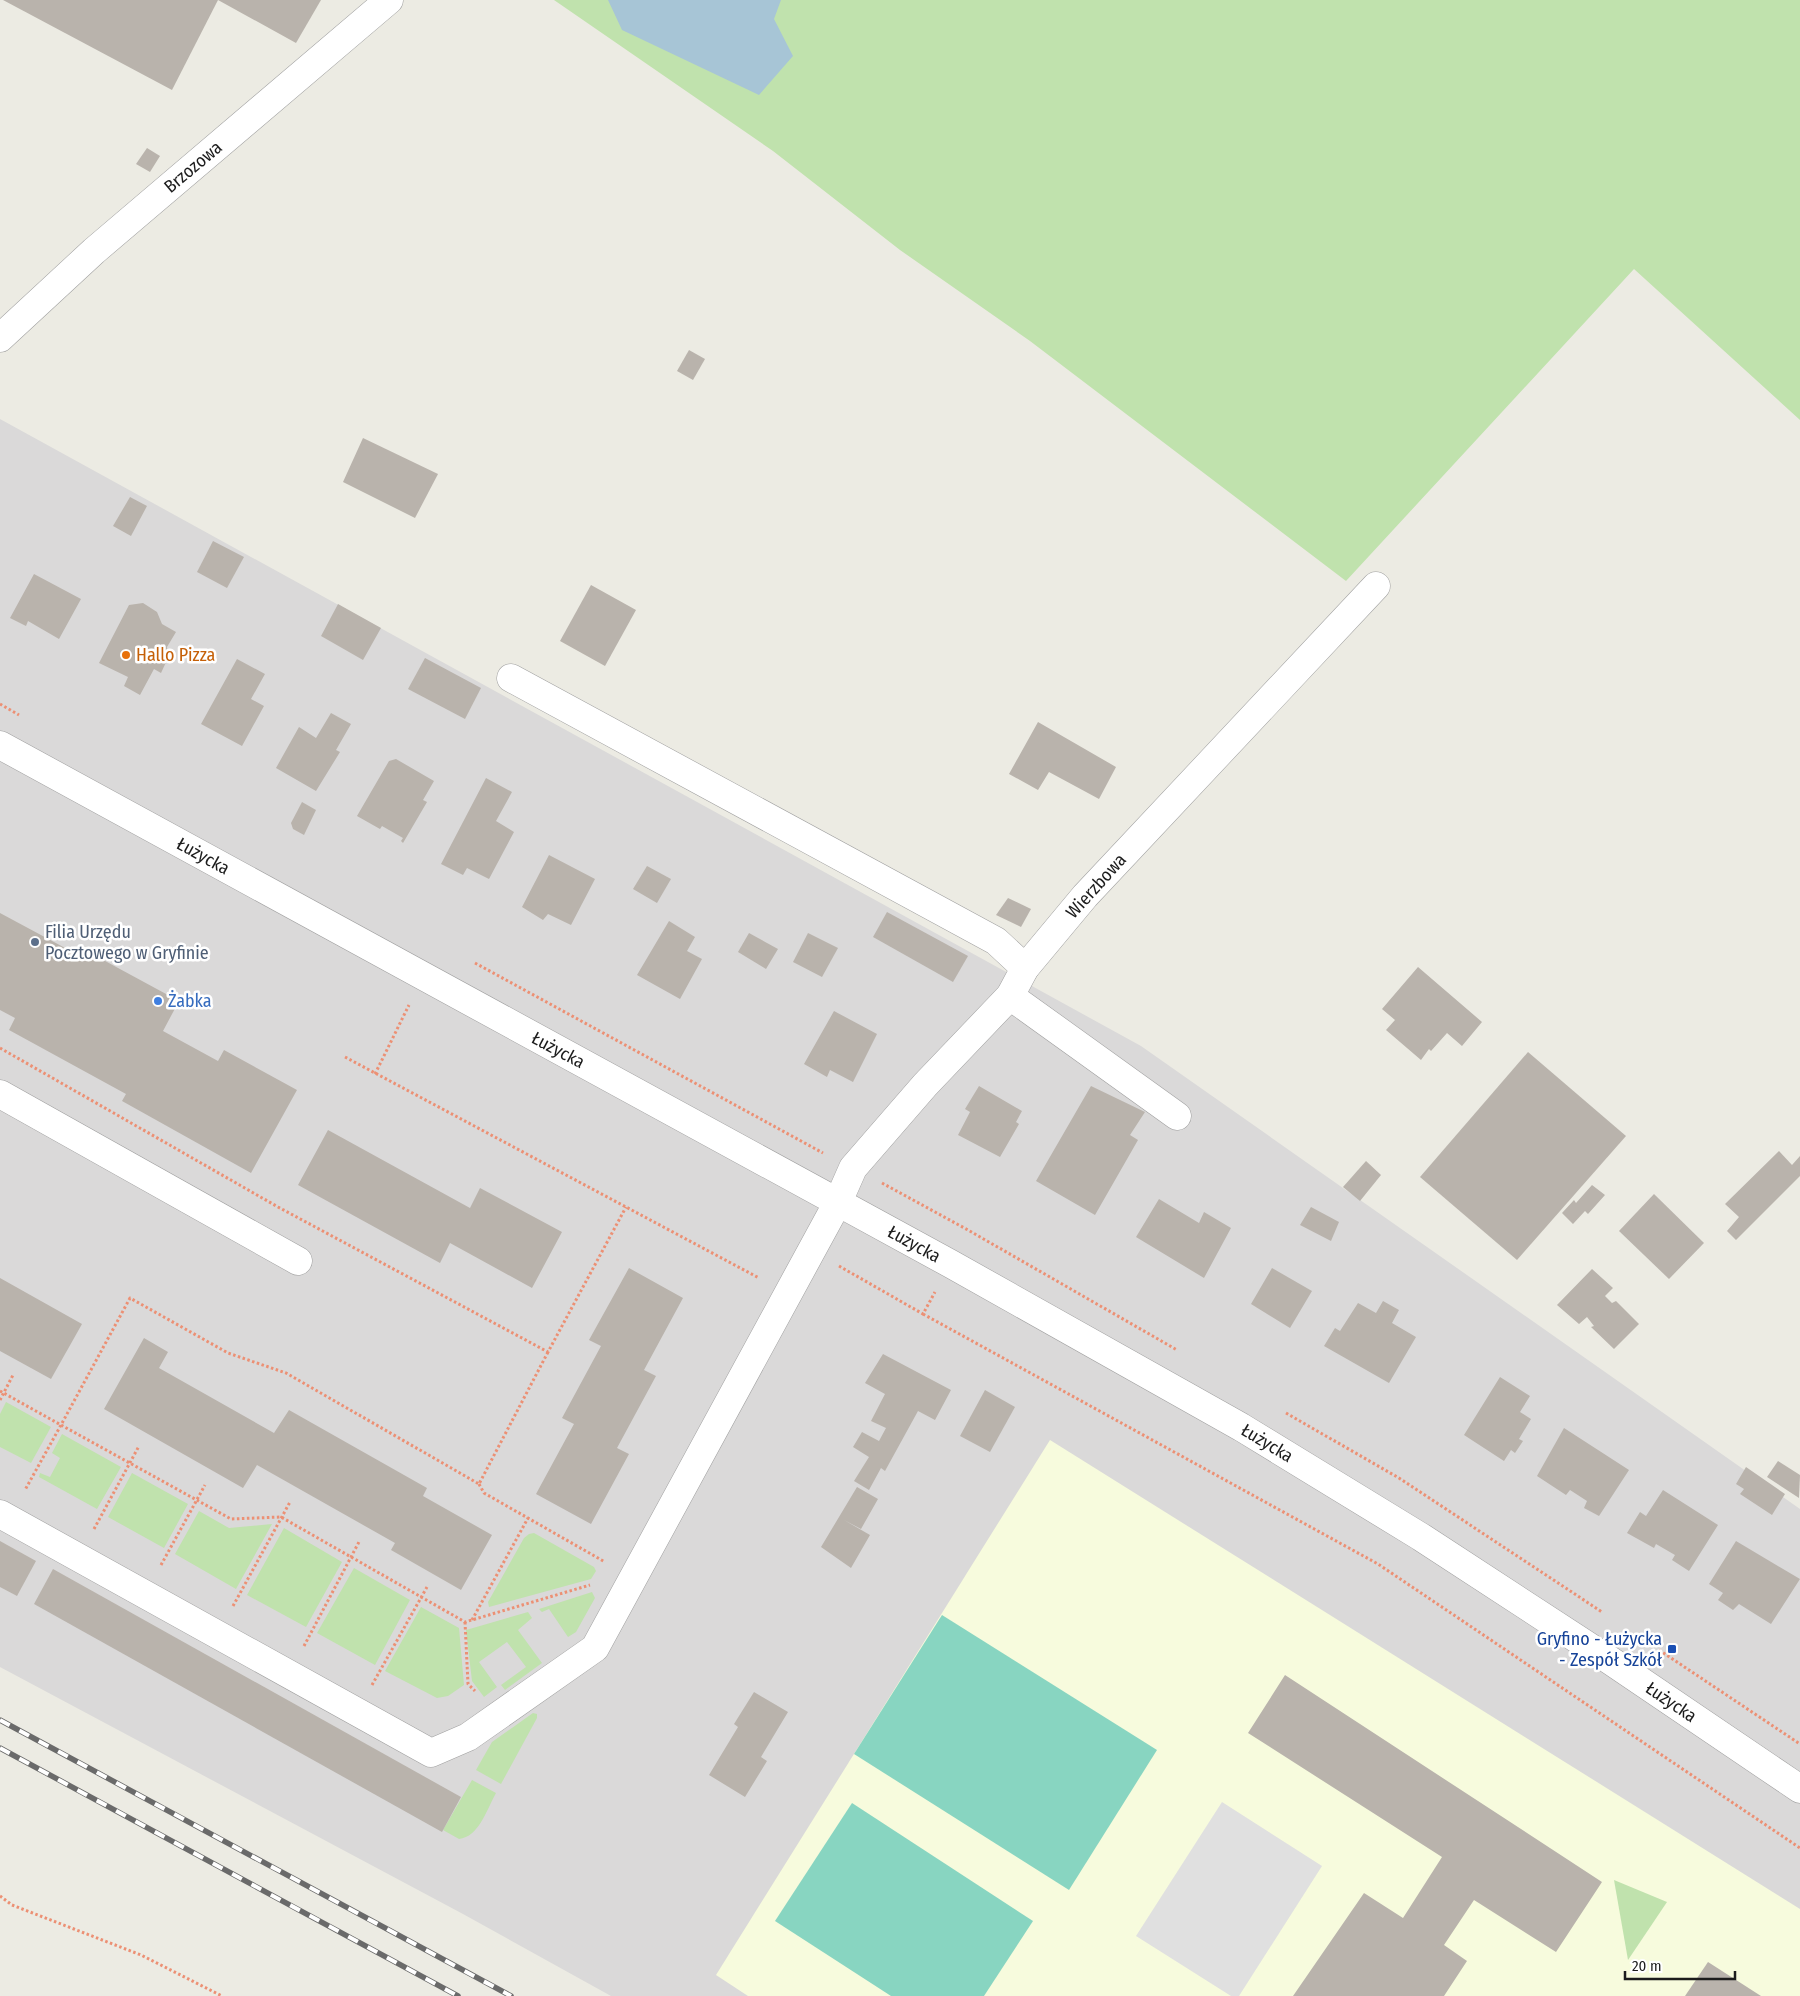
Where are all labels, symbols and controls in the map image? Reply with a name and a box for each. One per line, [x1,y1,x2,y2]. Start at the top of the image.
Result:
street label: Brzozowa [159,136,227,198]
place label: Hallo Pizza [136,644,216,666]
marker: Hallo Pizza [120,649,132,661]
street label: Łużycka [173,833,233,880]
street label: Wierzbowa [1061,849,1131,923]
place label: Filia Urzędu Pocztowego w Gryfinie [45,921,209,964]
marker: Filia Urzędu Pocztowego w Gryfinie [29,936,41,948]
place label: Żabka [168,990,212,1012]
marker: Żabka [152,995,164,1007]
street label: Łużycka [528,1027,589,1073]
street label: Łużycka [884,1221,944,1268]
street label: Łużycka [1237,1419,1297,1467]
place label: Gryfino - Łużycka - Zespół Szkół [1537,1628,1663,1671]
marker: Gryfino - Łużycka - Zespół Szkół [1666,1643,1678,1655]
street label: Łużycka [1641,1677,1701,1727]
scale bar [1625,1948,1735,1980]
text: 20 m [1632,1957,1662,1975]

